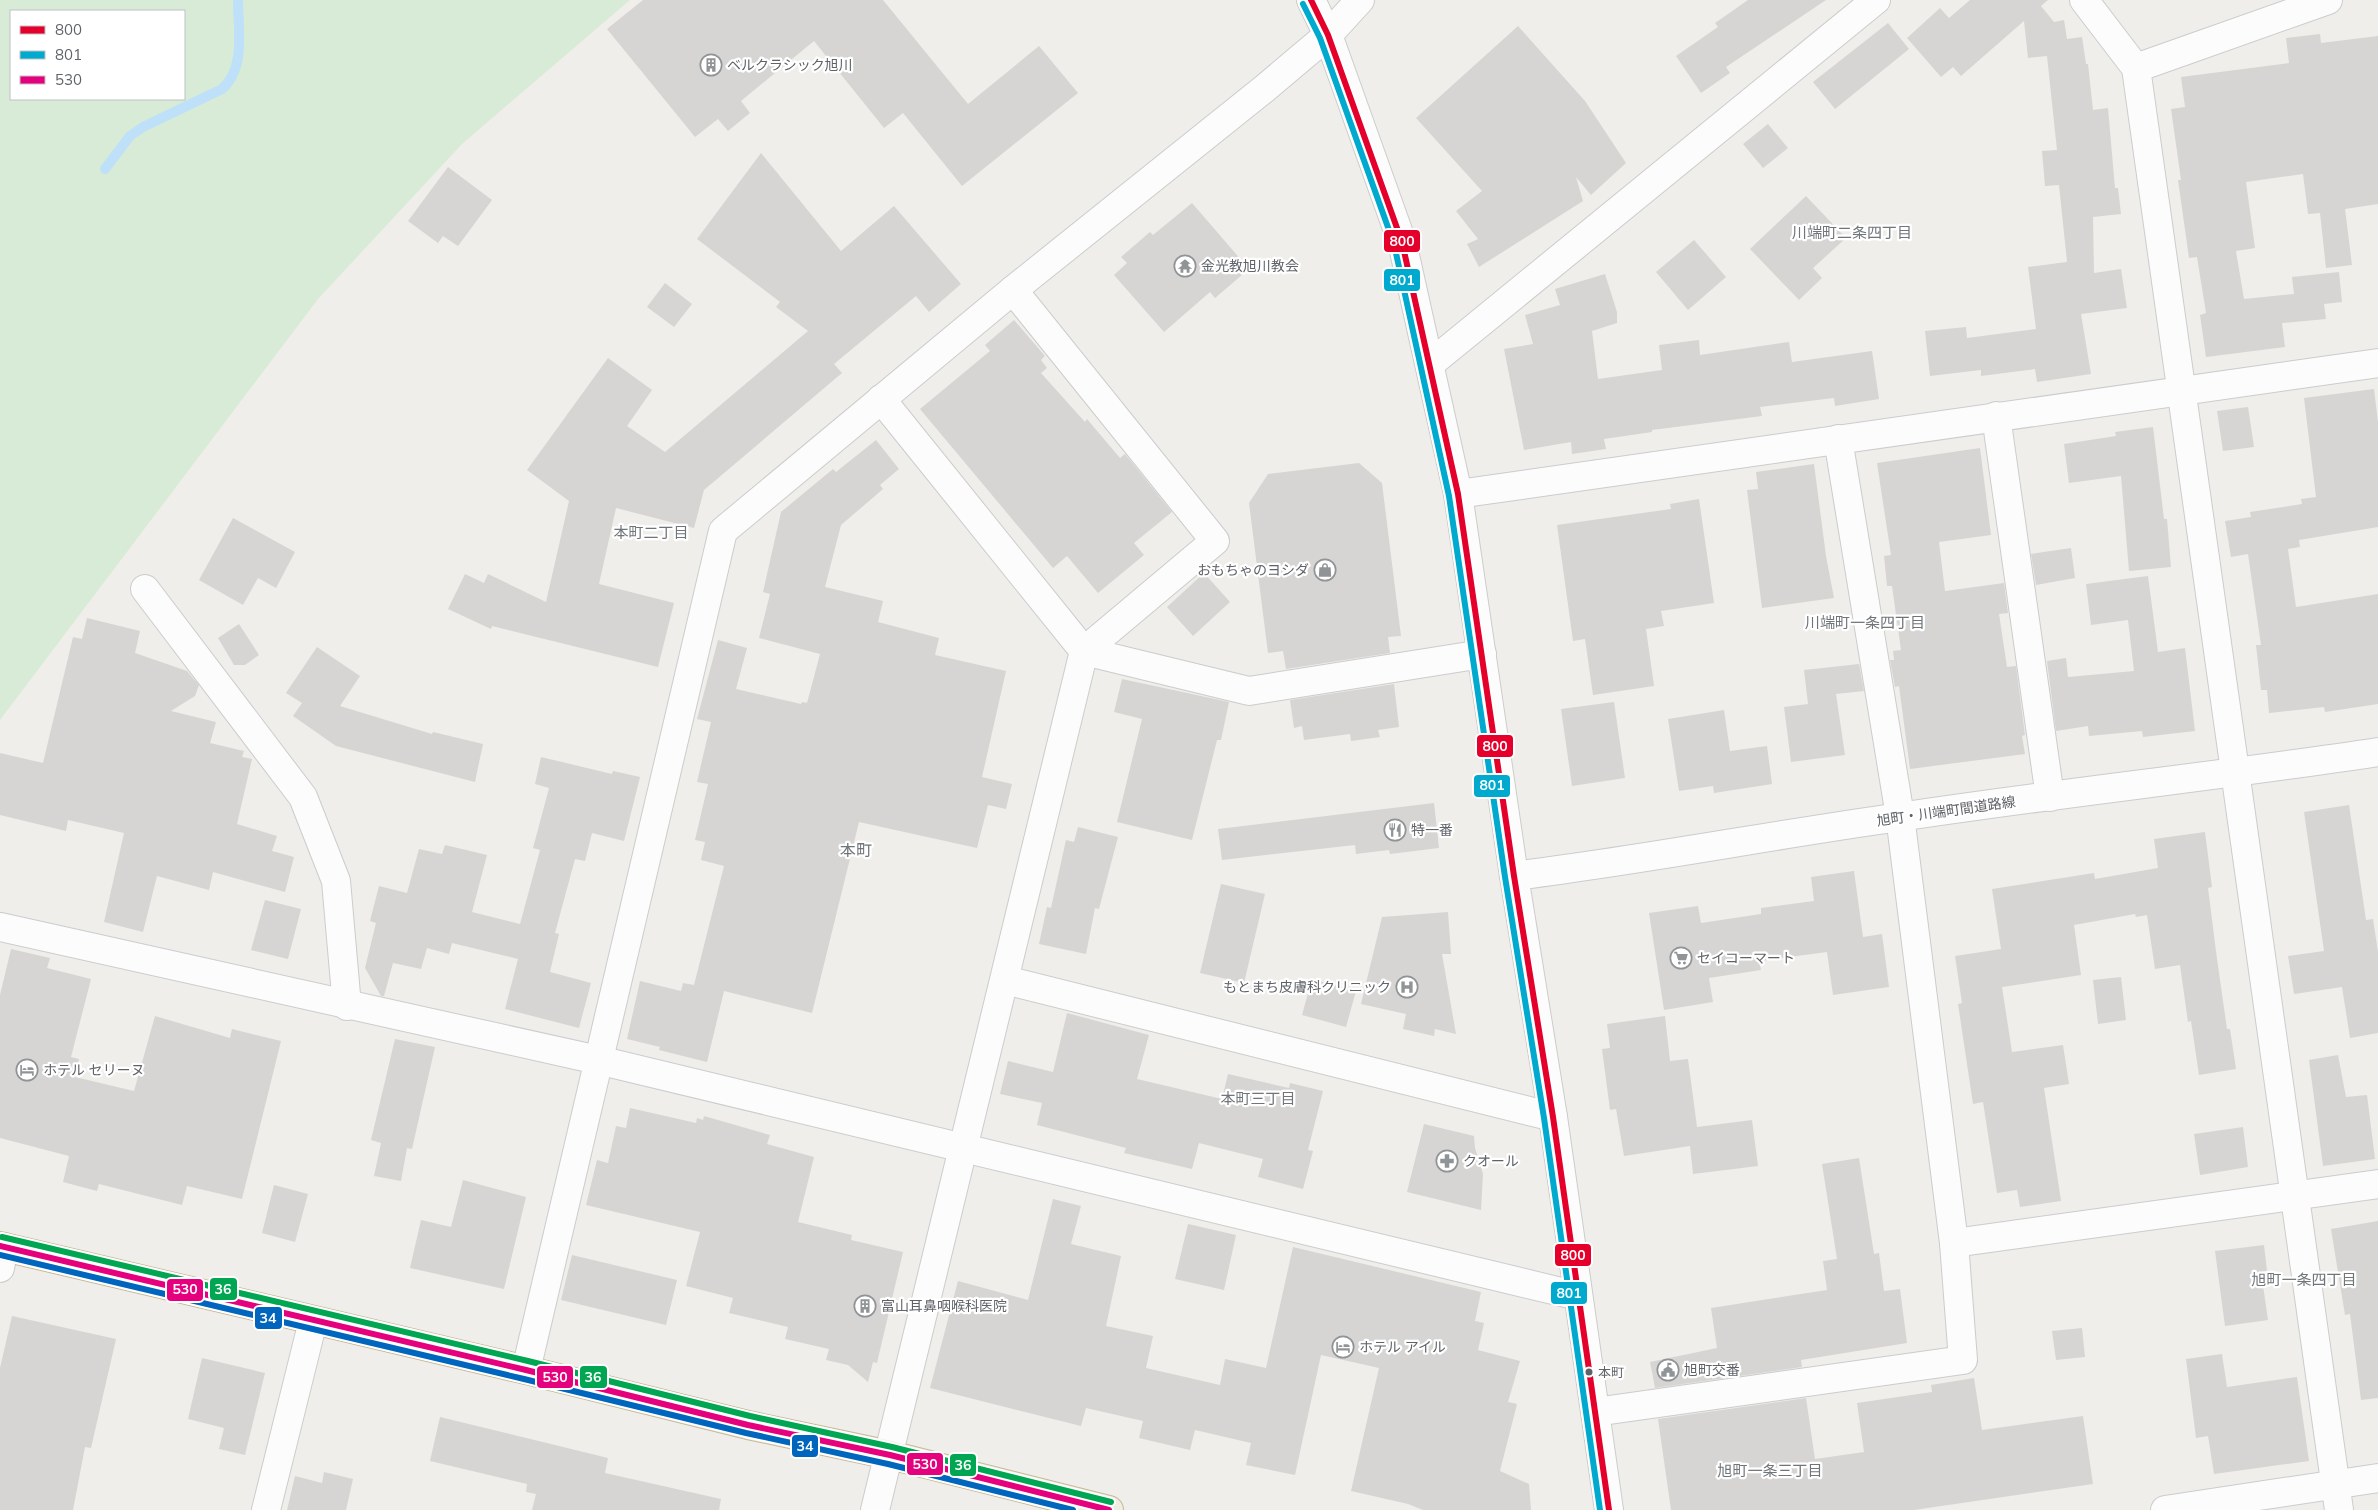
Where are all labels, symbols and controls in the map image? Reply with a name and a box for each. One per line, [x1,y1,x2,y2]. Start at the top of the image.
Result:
legend [10,10,185,100]
text: 800 [55,20,82,39]
text: 801 [55,45,82,64]
building icon: ベルクラシック旭川 [699,53,723,77]
place label: ベルクラシック旭川 [727,56,853,74]
text: 530 [55,70,82,89]
district label: 川端町二条四丁目 [1792,223,1912,242]
line badge: 800 [1383,229,1421,253]
text: 800 [1389,232,1415,250]
temple icon: 金光教旭川教会 [1173,254,1197,278]
place label: 金光教旭川教会 [1201,257,1299,275]
line badge: 801 [1383,268,1421,292]
text: 801 [1389,271,1415,289]
district label: 本町二丁目 [613,523,689,542]
shop icon: おもちゃのヨシダ [1313,558,1337,582]
place label: おもちゃのヨシダ [1197,561,1309,579]
district label: 川端町一条四丁目 [1805,613,1925,632]
line badge: 800 [1476,734,1514,758]
text: 800 [1482,737,1508,755]
line badge: 801 [1473,774,1511,798]
text: 801 [1479,776,1505,794]
street label: 旭町・川端町間道路線 [1875,792,2017,830]
restaurant icon: 特一番 [1383,818,1407,842]
place label: 特一番 [1411,821,1453,839]
district label: 本町 [840,840,872,860]
supermarket icon: セイコーマート [1669,946,1693,970]
place label: セイコーマート [1697,949,1795,967]
hospital icon: もとまち皮膚科クリニック [1395,975,1419,999]
place label: もとまち皮膚科クリニック [1223,978,1391,996]
hotel icon: ホテル セリーヌ [15,1058,39,1082]
place label: ホテル セリーヌ [43,1061,145,1079]
district label: 本町三丁目 [1220,1089,1296,1108]
pharmacy icon: クオール [1435,1149,1459,1173]
place label: クオール [1463,1152,1519,1170]
line badge: 800 [1554,1243,1592,1267]
text: 800 [1560,1246,1586,1264]
district label: 旭町一条四丁目 [2251,1270,2357,1289]
line badge: 36 [209,1277,238,1301]
line badge: 530 [166,1278,204,1302]
text: 530 [172,1280,198,1298]
text: 36 [215,1280,231,1298]
line badge: 801 [1550,1281,1588,1305]
text: 801 [1556,1284,1582,1302]
building icon: 富山耳鼻咽喉科医院 [853,1294,877,1318]
place label: 富山耳鼻咽喉科医院 [881,1297,1007,1315]
line badge: 34 [254,1306,283,1330]
text: 34 [260,1309,277,1327]
hotel icon: ホテル アイル [1331,1335,1355,1359]
place label: ホテル アイル [1359,1338,1446,1356]
public building icon: 旭町交番 [1656,1358,1680,1382]
place label: 旭町交番 [1684,1361,1740,1379]
place label: 本町 [1598,1364,1624,1380]
line badge: 530 [536,1365,574,1389]
line badge: 36 [579,1365,608,1389]
marker: 本町 [1584,1367,1594,1377]
text: 530 [542,1368,568,1386]
text: 36 [585,1368,601,1386]
line badge: 34 [791,1434,819,1458]
text: 34 [797,1437,814,1455]
line badge: 530 [906,1452,944,1476]
line badge: 36 [949,1453,977,1477]
text: 530 [912,1455,938,1473]
text: 36 [955,1456,971,1474]
district label: 旭町一条三丁目 [1717,1461,1823,1480]

